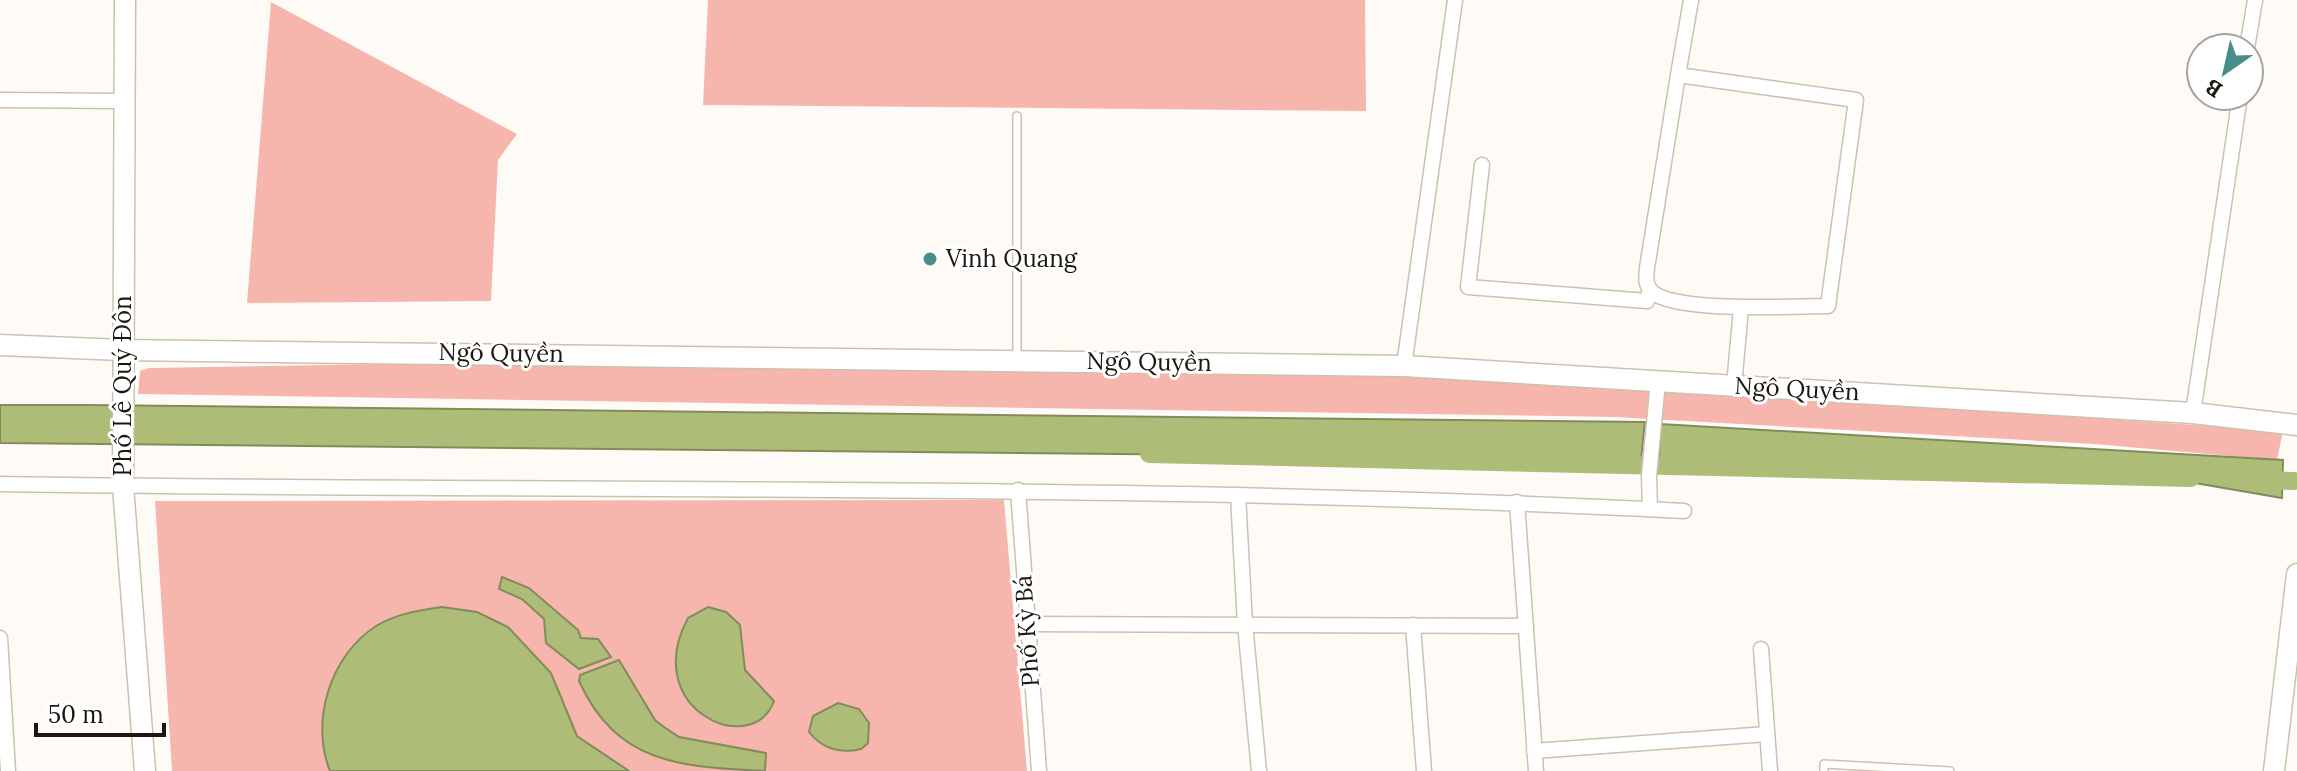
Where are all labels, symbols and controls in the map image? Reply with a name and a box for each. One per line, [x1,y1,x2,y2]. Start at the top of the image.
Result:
north arrow [2185,32,2265,112]
text: B [2200,73,2228,104]
place label: Vinh Quang [945,243,1078,274]
marker: Vinh Quang [921,250,939,268]
street label: Phố Lê Quý Đôn [107,295,138,477]
street label: Ngô Quyền [438,336,564,369]
street label: Ngô Quyền [1086,345,1212,378]
street label: Ngô Quyền [1734,370,1860,407]
street label: Phố Kỳ Bá [1007,574,1046,688]
scale bar [36,687,164,737]
text: 50 m [48,699,104,730]

